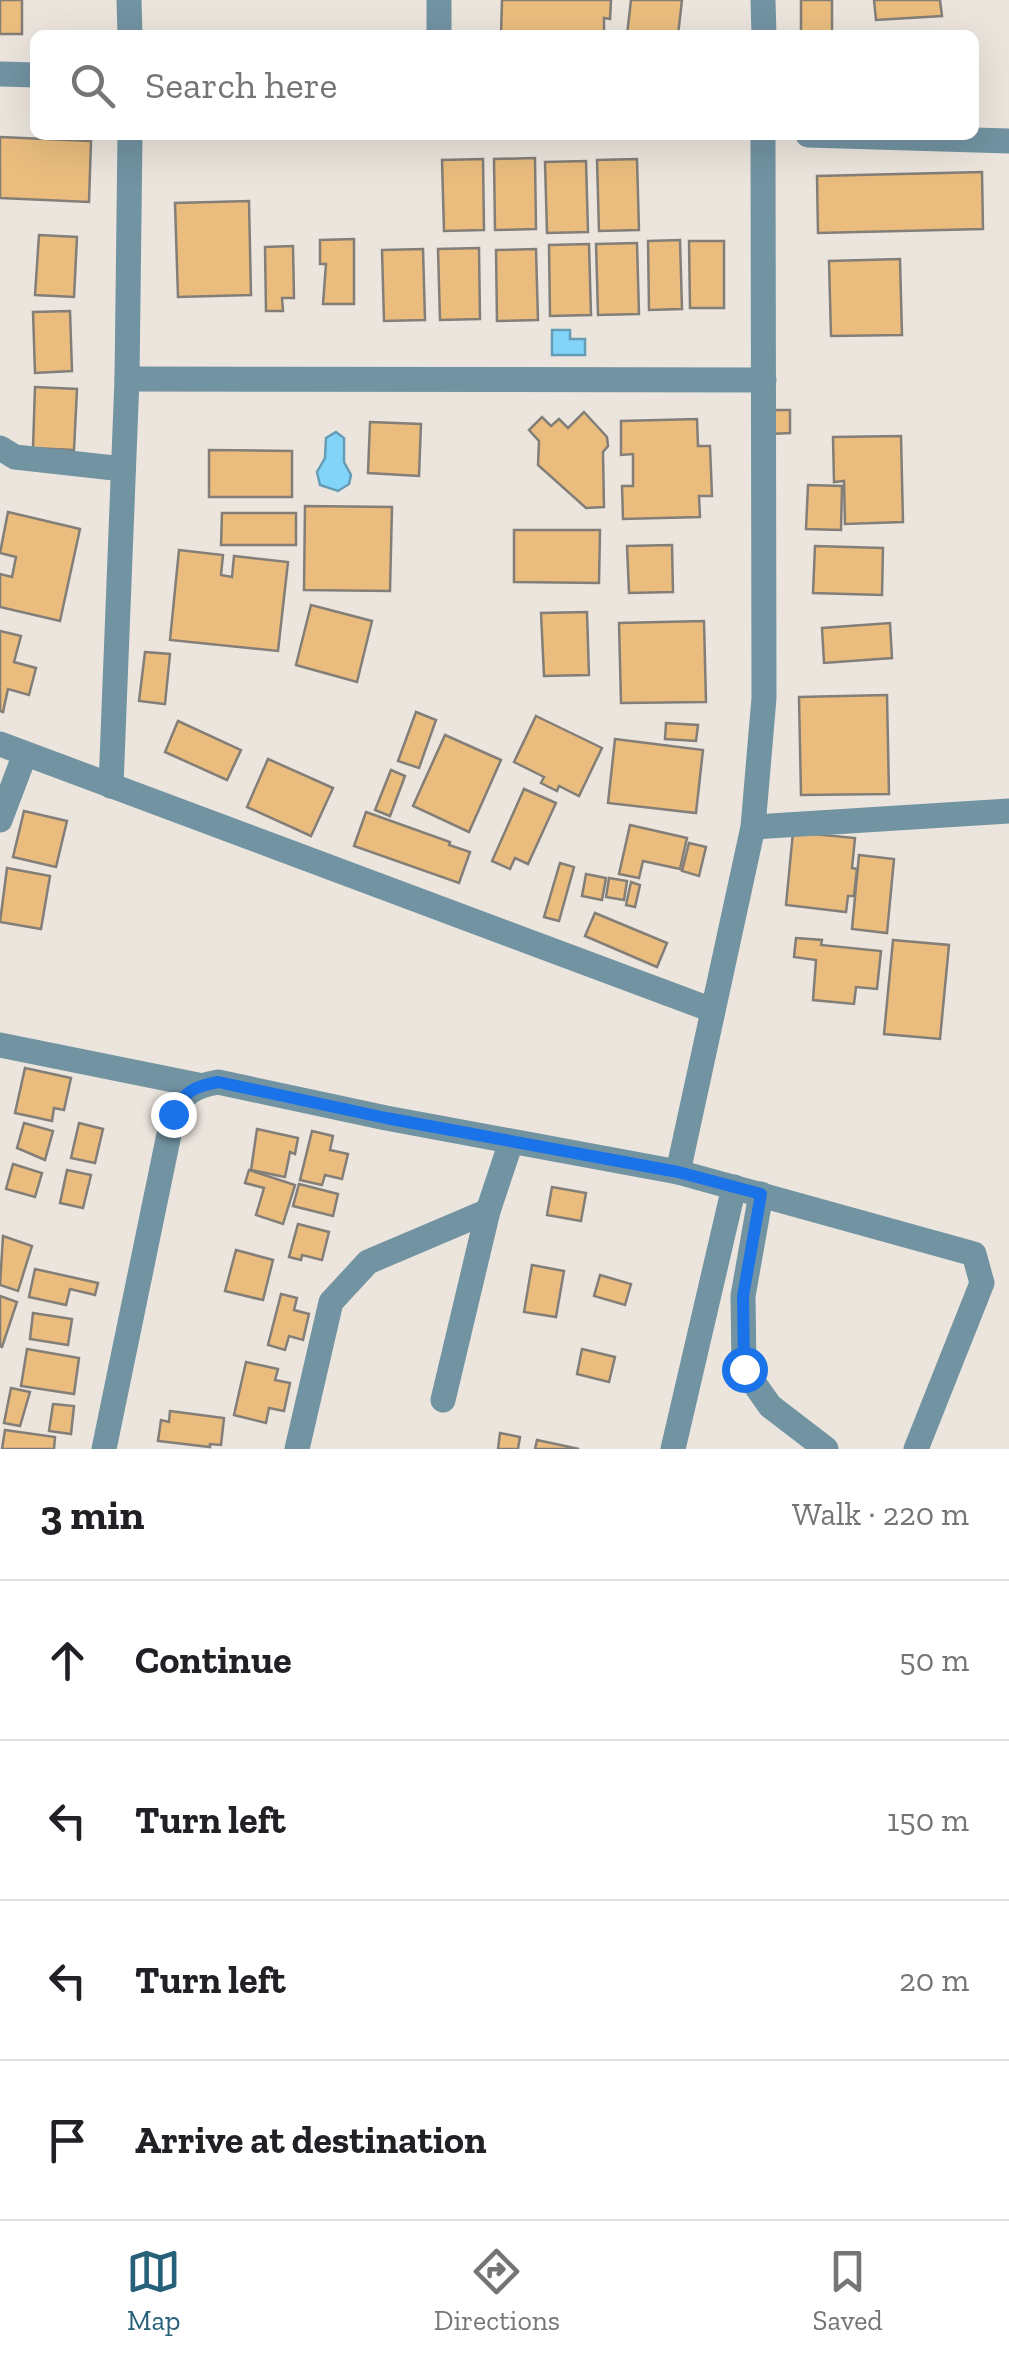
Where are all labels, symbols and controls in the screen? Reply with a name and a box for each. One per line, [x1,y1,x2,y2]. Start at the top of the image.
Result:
search box [30,30,979,140]
icon: search [65,58,120,113]
text: Search here [145,62,337,108]
route end [151,1092,197,1138]
route start [722,1347,768,1393]
text: 3 min [40,1489,145,1540]
text: Walk · 220 m [792,1495,969,1533]
icon: ahead [40,1633,95,1688]
text: Continue [135,1637,292,1683]
text: 50 m [899,1641,969,1679]
icon: left [40,1793,95,1848]
text: Turn left [135,1797,286,1843]
text: 150 m [887,1801,969,1839]
icon: left [40,1953,95,2008]
text: Turn left [135,1957,286,2003]
text: 20 m [899,1961,969,1999]
icon: arrive [40,2113,95,2168]
text: Arrive at destination [135,2117,486,2163]
tab: Map [126,2244,181,2337]
tab: Directions [434,2244,560,2337]
tab: Saved [813,2244,883,2337]

